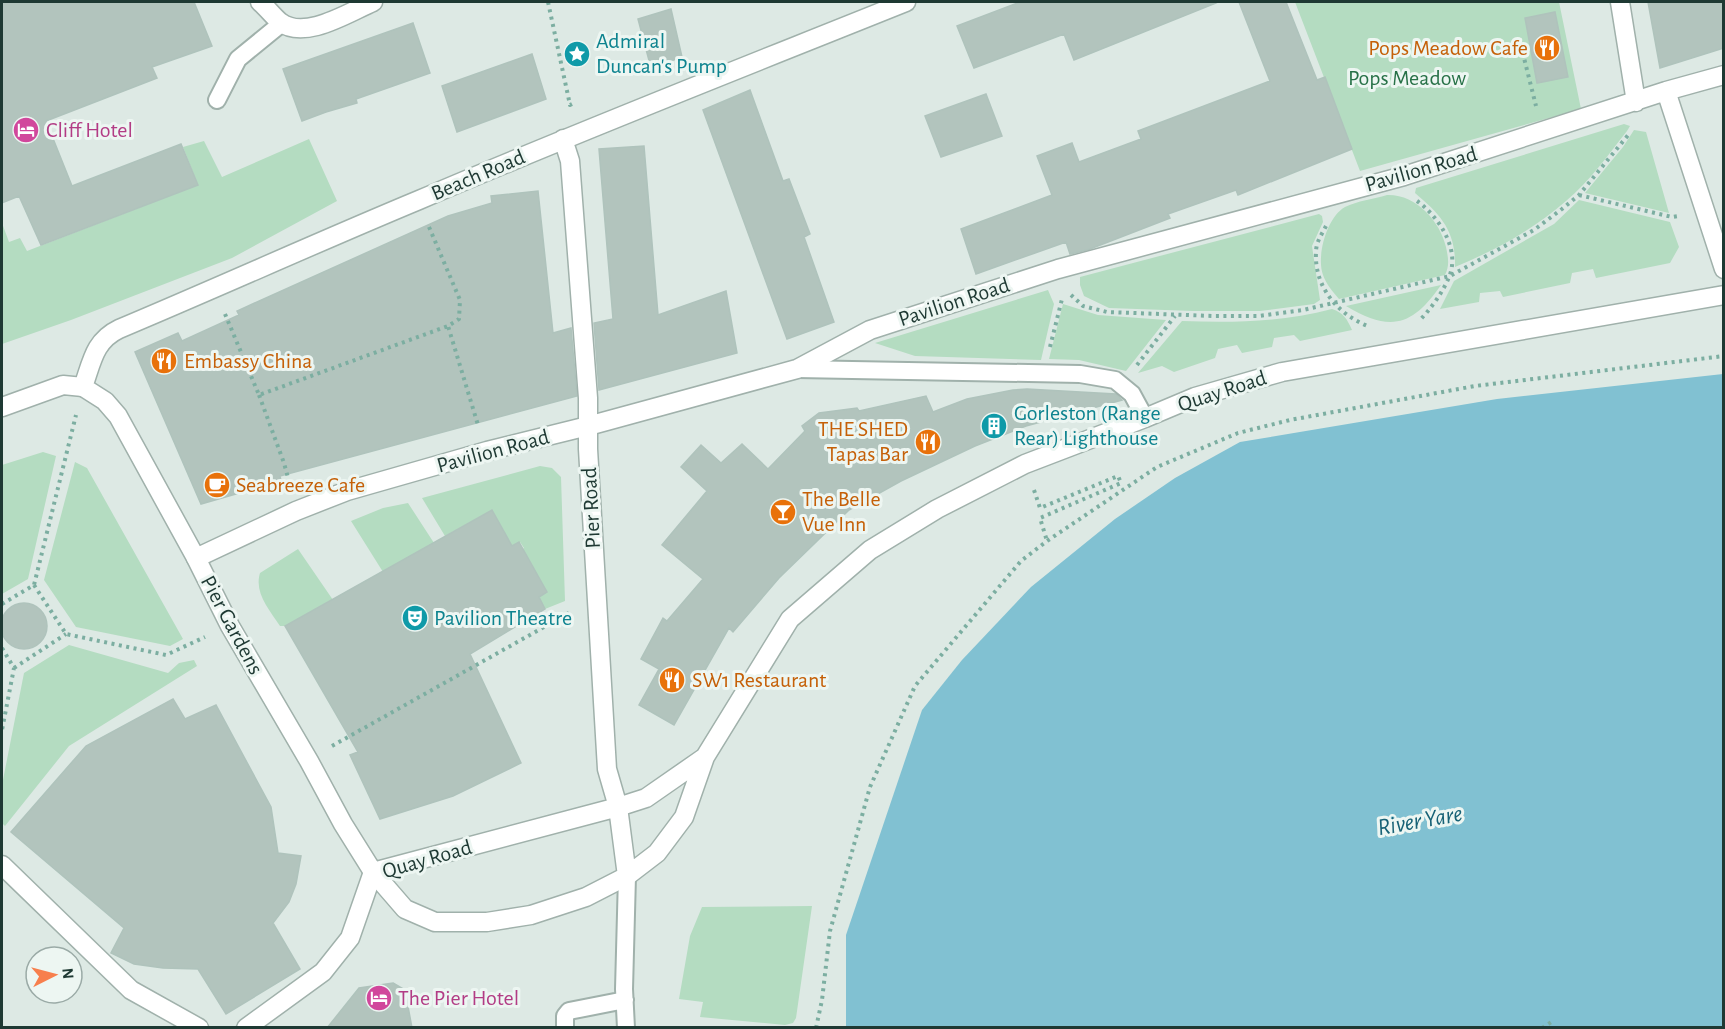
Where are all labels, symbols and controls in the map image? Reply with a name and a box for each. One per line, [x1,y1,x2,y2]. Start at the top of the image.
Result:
place label: Admiral Duncan's Pump [596,30,727,77]
restaurant icon: Pops Meadow Cafe [1532,33,1562,63]
place label: Pops Meadow Cafe [1368,37,1528,59]
place icon: Admiral Duncan's Pump [562,39,592,69]
park label: Pops Meadow [1348,67,1466,89]
hotel icon: Cliff Hotel [11,115,41,145]
place label: Cliff Hotel [46,119,133,141]
street label: Pavilion Road [1362,143,1480,195]
street label: Beach Road [428,145,528,205]
street label: Pavilion Road [896,274,1012,330]
restaurant icon: Embassy China [149,346,179,376]
place label: Embassy China [184,350,312,372]
street label: Quay Road [1175,366,1269,416]
place label: Gorleston (Range Rear) Lighthouse [1014,402,1161,449]
building icon: Gorleston (Range Rear) Lighthouse [979,411,1009,441]
place label: THE SHED Tapas Bar [818,418,908,465]
street label: Pavilion Road [434,425,552,477]
restaurant icon: THE SHED Tapas Bar [913,427,943,457]
street label: Pier Road [578,467,604,549]
cafe icon: Seabreeze Cafe [202,470,232,500]
place label: Seabreeze Cafe [236,474,365,496]
place label: The Belle Vue Inn [802,488,881,535]
bar icon: The Belle Vue Inn [768,497,798,527]
street label: Pier Gardens [197,572,267,678]
theatre icon: Pavilion Theatre [400,603,430,633]
place label: Pavilion Theatre [434,607,572,629]
restaurant icon: SW1 Restaurant [657,665,687,695]
place label: SW1 Restaurant [692,669,826,691]
water label: River Yare [1376,802,1464,840]
street label: Quay Road [380,836,474,882]
north arrow [24,945,84,1005]
text: N [59,967,76,980]
hotel icon: The Pier Hotel [364,983,394,1013]
place label: The Pier Hotel [398,987,519,1009]

